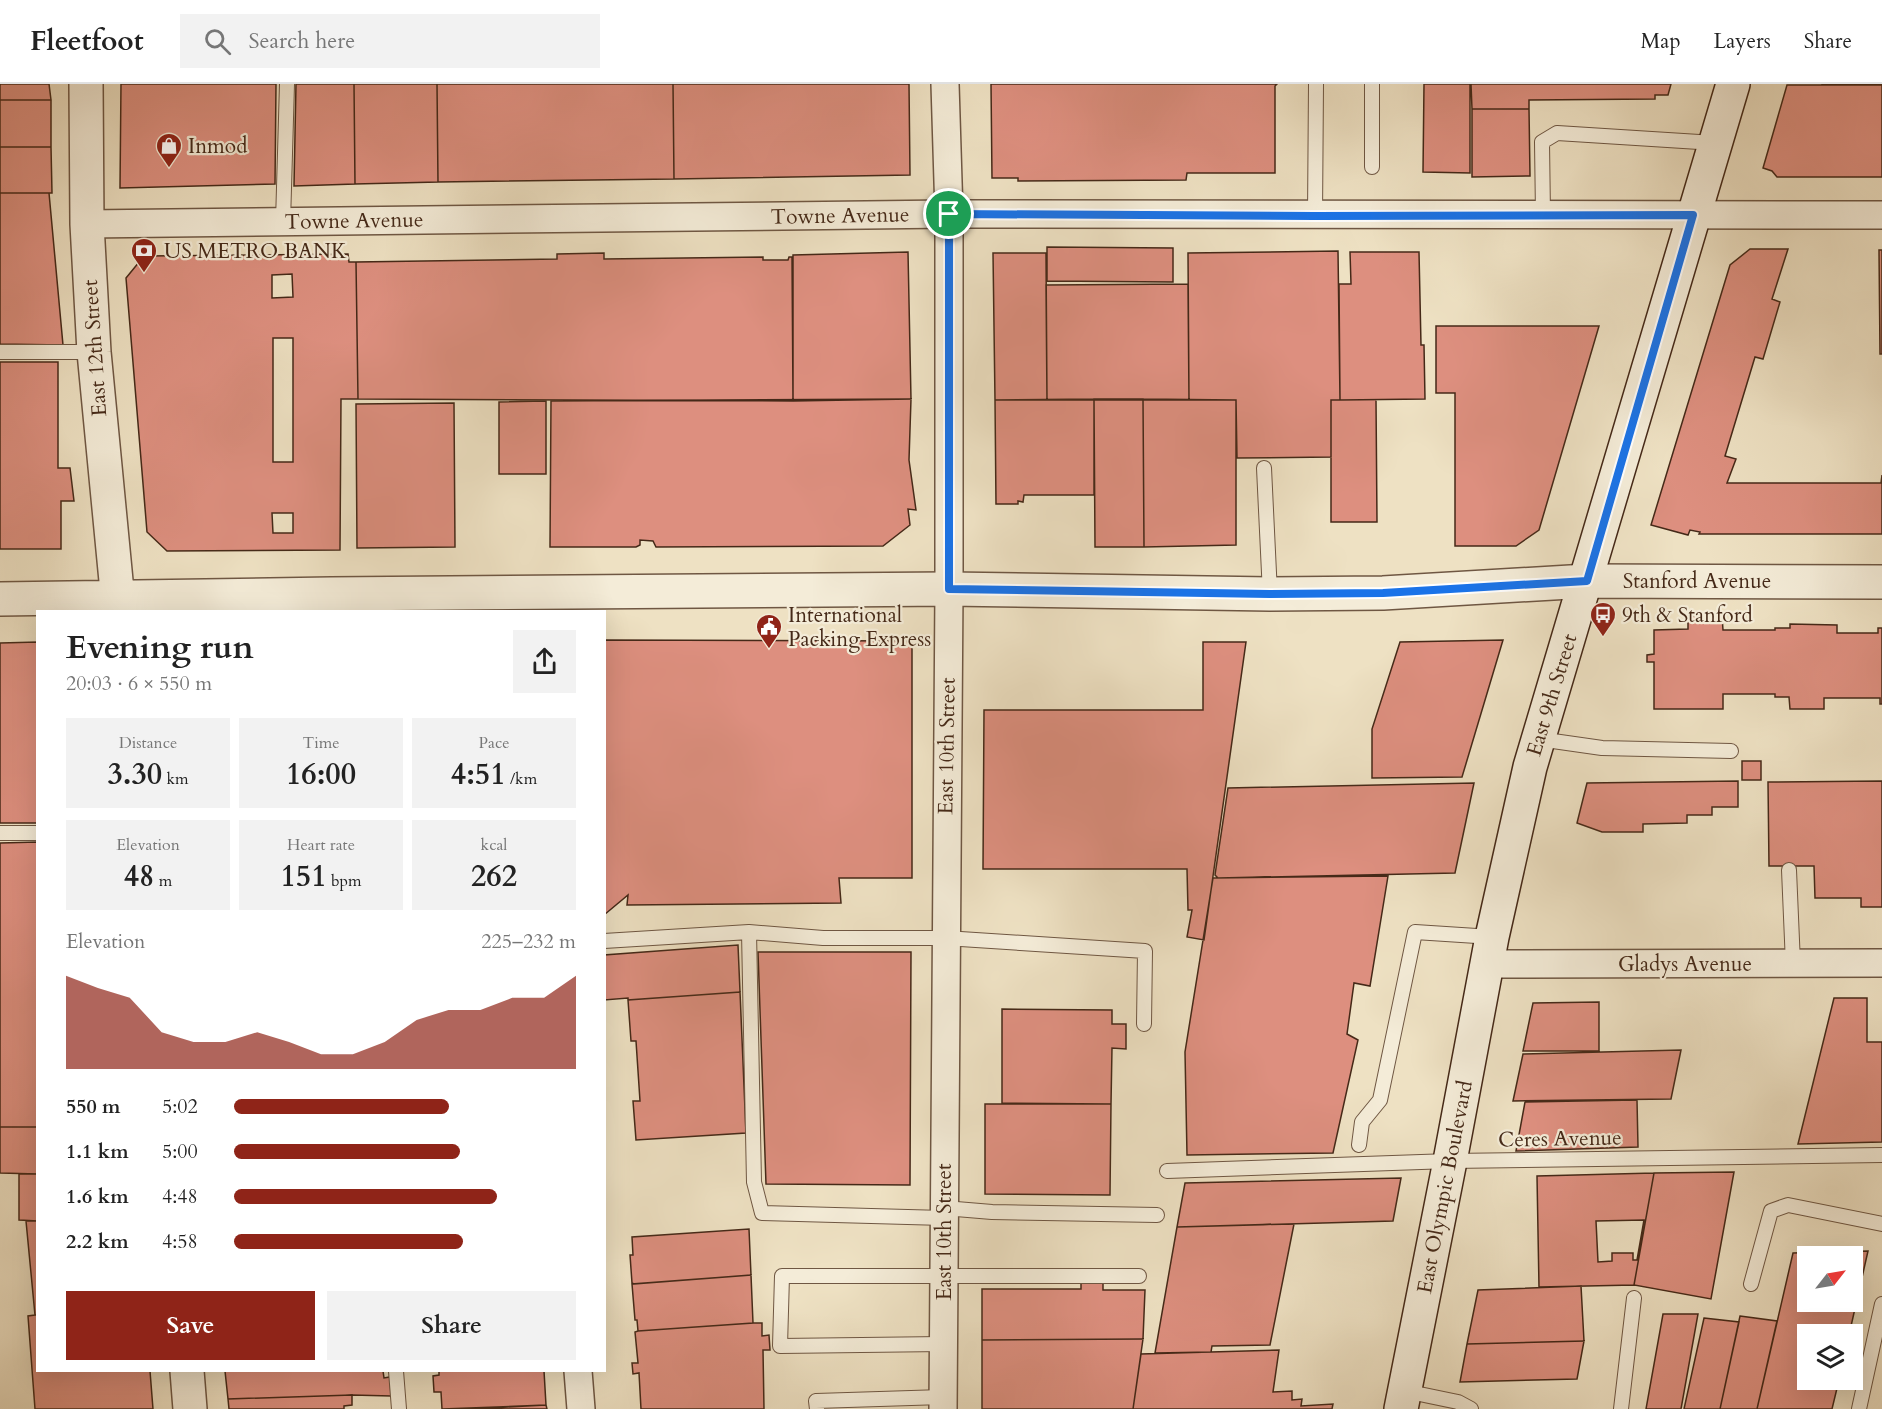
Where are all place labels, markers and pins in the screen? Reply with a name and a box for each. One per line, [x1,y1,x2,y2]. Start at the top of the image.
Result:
shop icon: Inmod [154,131,184,169]
place label: Inmod [188,132,247,161]
pin [923,188,974,239]
bank icon: US METRO BANK [129,236,159,274]
place label: US METRO BANK [164,237,347,266]
bus stop icon: 9th & Stanford [1588,600,1618,638]
place label: International Packing Express [788,601,931,654]
place label: 9th & Stanford [1622,601,1753,630]
public building icon: International Packing Express [754,612,784,650]

